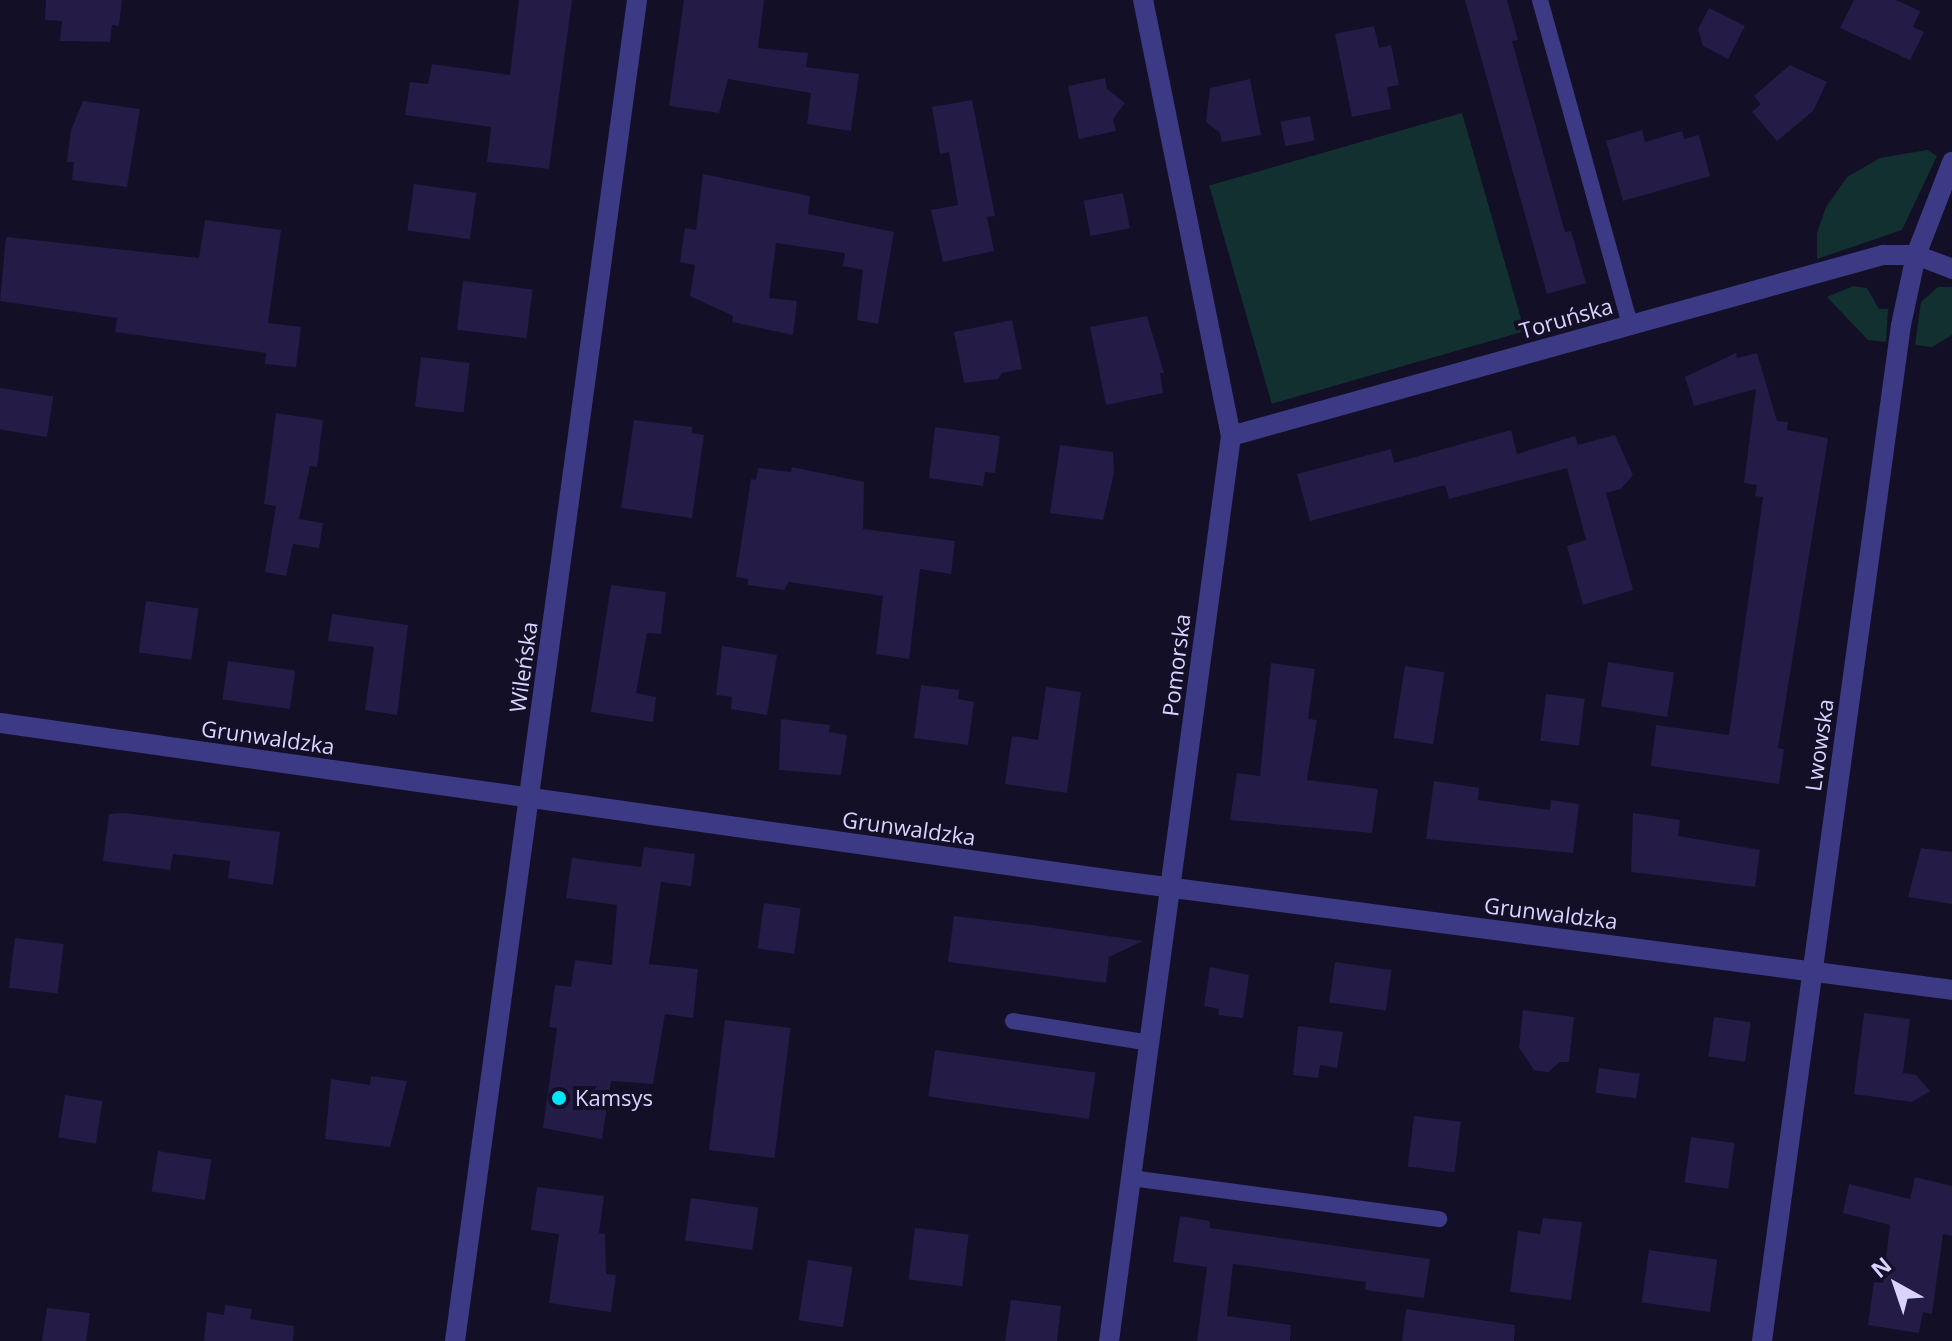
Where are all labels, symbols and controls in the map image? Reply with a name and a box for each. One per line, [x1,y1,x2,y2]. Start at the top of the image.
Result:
street label: Toruńska [1516,292,1616,344]
street label: Pomorska [1157,612,1195,718]
street label: Wileńska [504,620,542,714]
street label: Lwowska [1799,697,1839,793]
street label: Grunwaldzka [200,715,336,759]
street label: Grunwaldzka [841,806,977,850]
street label: Grunwaldzka [1483,892,1619,934]
place label: Kamsys [575,1085,653,1111]
marker: Kamsys [550,1089,568,1107]
north arrow [1856,1245,1936,1325]
text: N [1864,1249,1897,1284]

